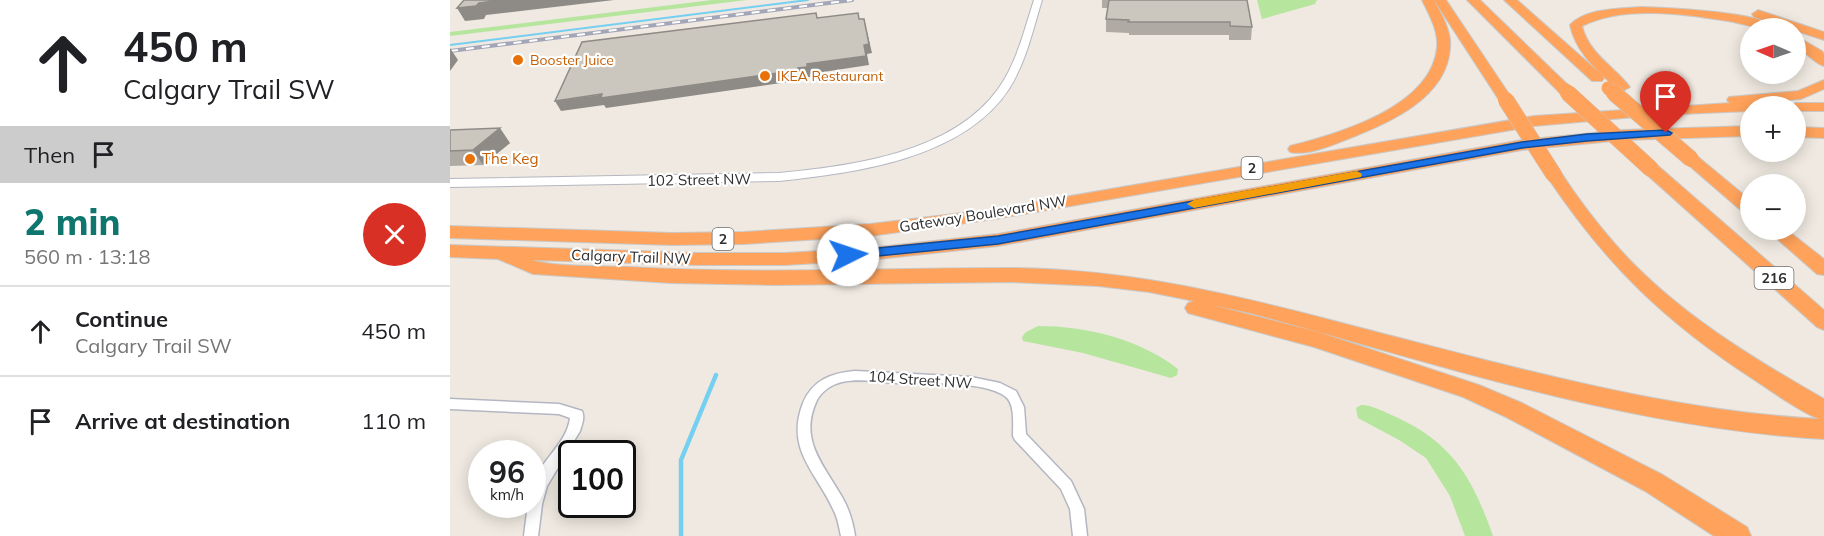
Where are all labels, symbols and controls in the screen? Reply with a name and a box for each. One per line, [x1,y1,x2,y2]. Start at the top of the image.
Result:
north arrow [1740,18,1806,84]
map controls [1740,18,1806,240]
text: 450 m [123,20,248,73]
icon: ahead [24,24,102,102]
place label: Booster Juice [530,51,614,69]
marker: Booster Juice [511,53,525,67]
place label: IKEA Restaurant [777,67,883,85]
marker: IKEA Restaurant [758,69,772,83]
pin [1640,71,1691,133]
text: Calgary Trail SW [123,72,335,106]
icon: arrive [1649,80,1682,113]
button: + [1740,96,1806,162]
icon: arrive [87,138,120,171]
text: Then [24,141,75,169]
place label: The Keg [482,149,538,168]
marker: The Keg [463,152,477,166]
road number: 2 [1242,157,1262,179]
street label: 102 Street NW [647,169,752,190]
button: − [1740,174,1806,240]
street label: Gateway Boulevard NW [898,191,1068,236]
text: 2 min [24,199,120,244]
button: close [363,203,426,266]
position arrow [816,223,880,287]
road number: 2 [712,228,734,250]
text: 560 m · 13:18 [24,244,150,269]
street label: Calgary Trail NW [571,245,691,268]
road number: 216 [1754,267,1794,289]
text: Continue [75,305,168,333]
icon: ahead [24,315,57,348]
text: 450 m [361,317,426,345]
text: Calgary Trail SW [75,333,232,358]
street label: 104 Street NW [867,366,973,393]
icon: arrive [24,405,57,438]
text: Arrive at destination [75,407,290,435]
text: 110 m [361,407,426,435]
speed limit sign: 100 [558,440,636,518]
text: 96 [489,453,525,491]
text: km/h [490,485,524,504]

